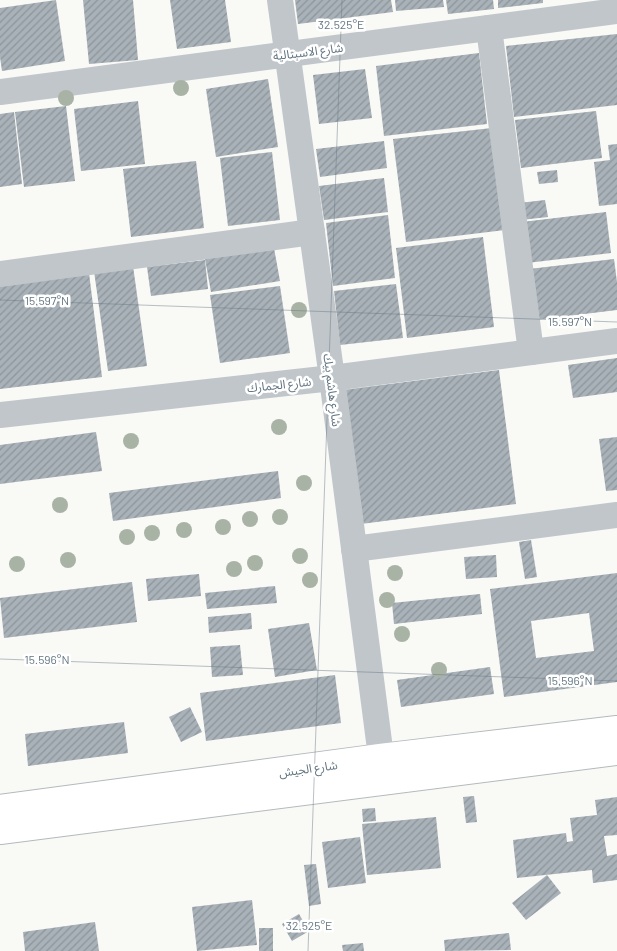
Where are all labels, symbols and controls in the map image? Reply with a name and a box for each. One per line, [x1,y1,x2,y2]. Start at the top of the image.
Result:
text: 32.525°E [318,17,364,31]
street label: شارع الاسبتالية [272,40,344,65]
text: 15.597°N [25,293,69,307]
text: 15.597°N [548,314,592,328]
street label: شارع هاشم بيك [319,353,344,428]
street label: شارع الجمارك [246,374,312,397]
text: 15.596°N [25,652,70,666]
text: 15.596°N [548,673,593,687]
street label: شارع الجيش [278,757,339,782]
text: 32.525°E [286,918,332,932]

